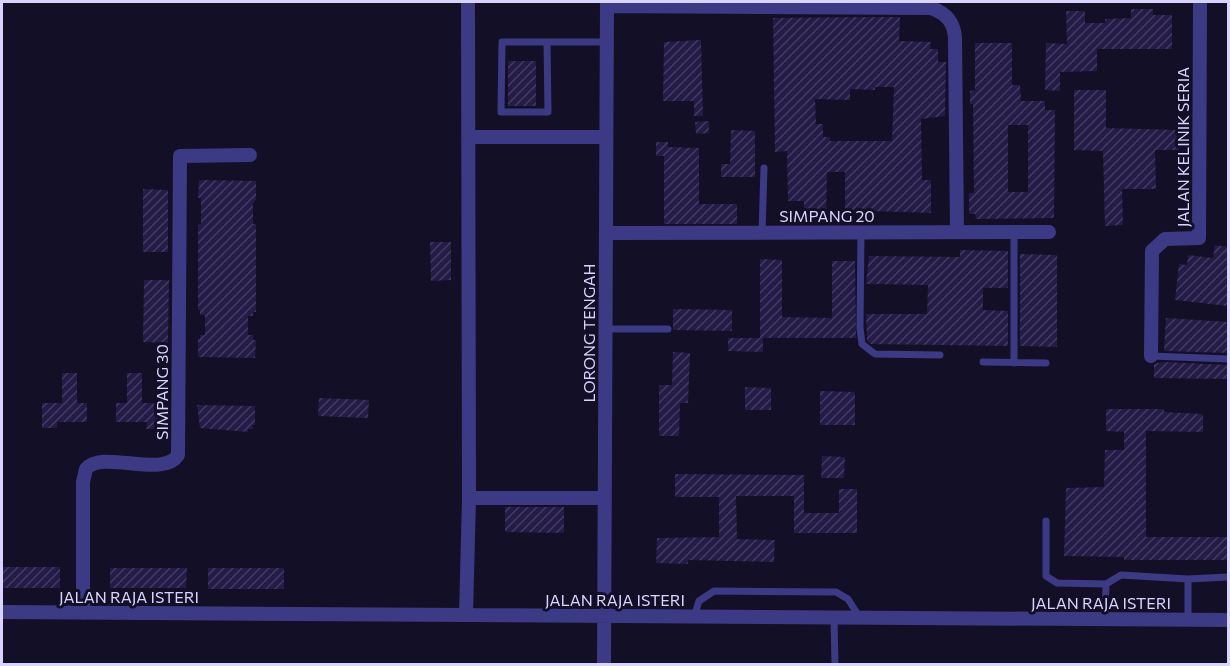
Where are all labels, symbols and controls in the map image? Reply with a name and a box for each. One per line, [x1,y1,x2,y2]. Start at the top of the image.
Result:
street label: JALAN KELINIK SERIA [1173,67,1192,227]
street label: SIMPANG 20 [779,206,875,225]
street label: LORONG TENGAH [579,264,598,402]
street label: SIMPANG 30 [152,344,171,440]
street label: JALAN RAJA ISTERI [59,587,199,606]
street label: JALAN RAJA ISTERI [545,590,685,609]
street label: JALAN RAJA ISTERI [1031,593,1171,612]

